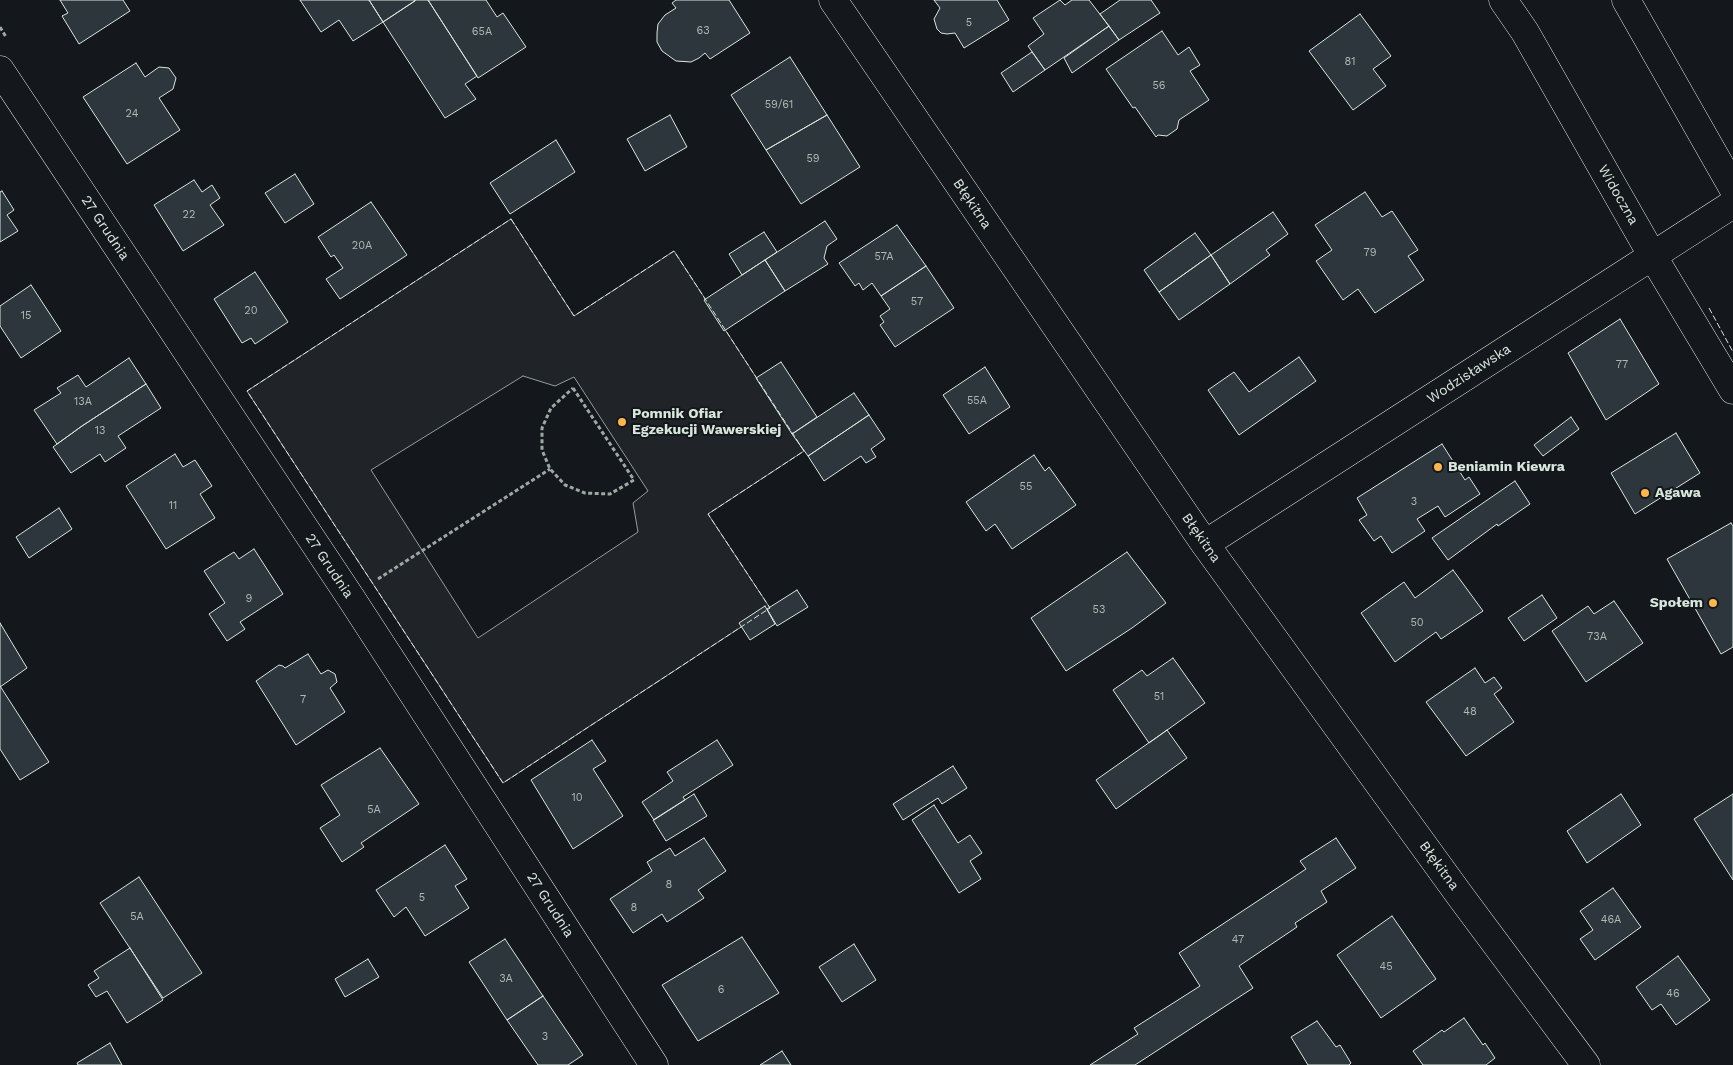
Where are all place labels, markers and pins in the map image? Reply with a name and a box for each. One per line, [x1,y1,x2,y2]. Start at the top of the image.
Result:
place label: Pomnik Ofiar Egzekucji Wawerskiej [632,406,781,438]
marker: Pomnik Ofiar Egzekucji Wawerskiej [616,416,628,428]
place label: Beniamin Kiewra [1448,459,1565,475]
marker: Beniamin Kiewra [1432,461,1444,473]
place label: Agawa [1655,485,1701,501]
marker: Agawa [1639,487,1651,499]
place label: Społem [1650,595,1703,611]
marker: Społem [1707,597,1719,609]

